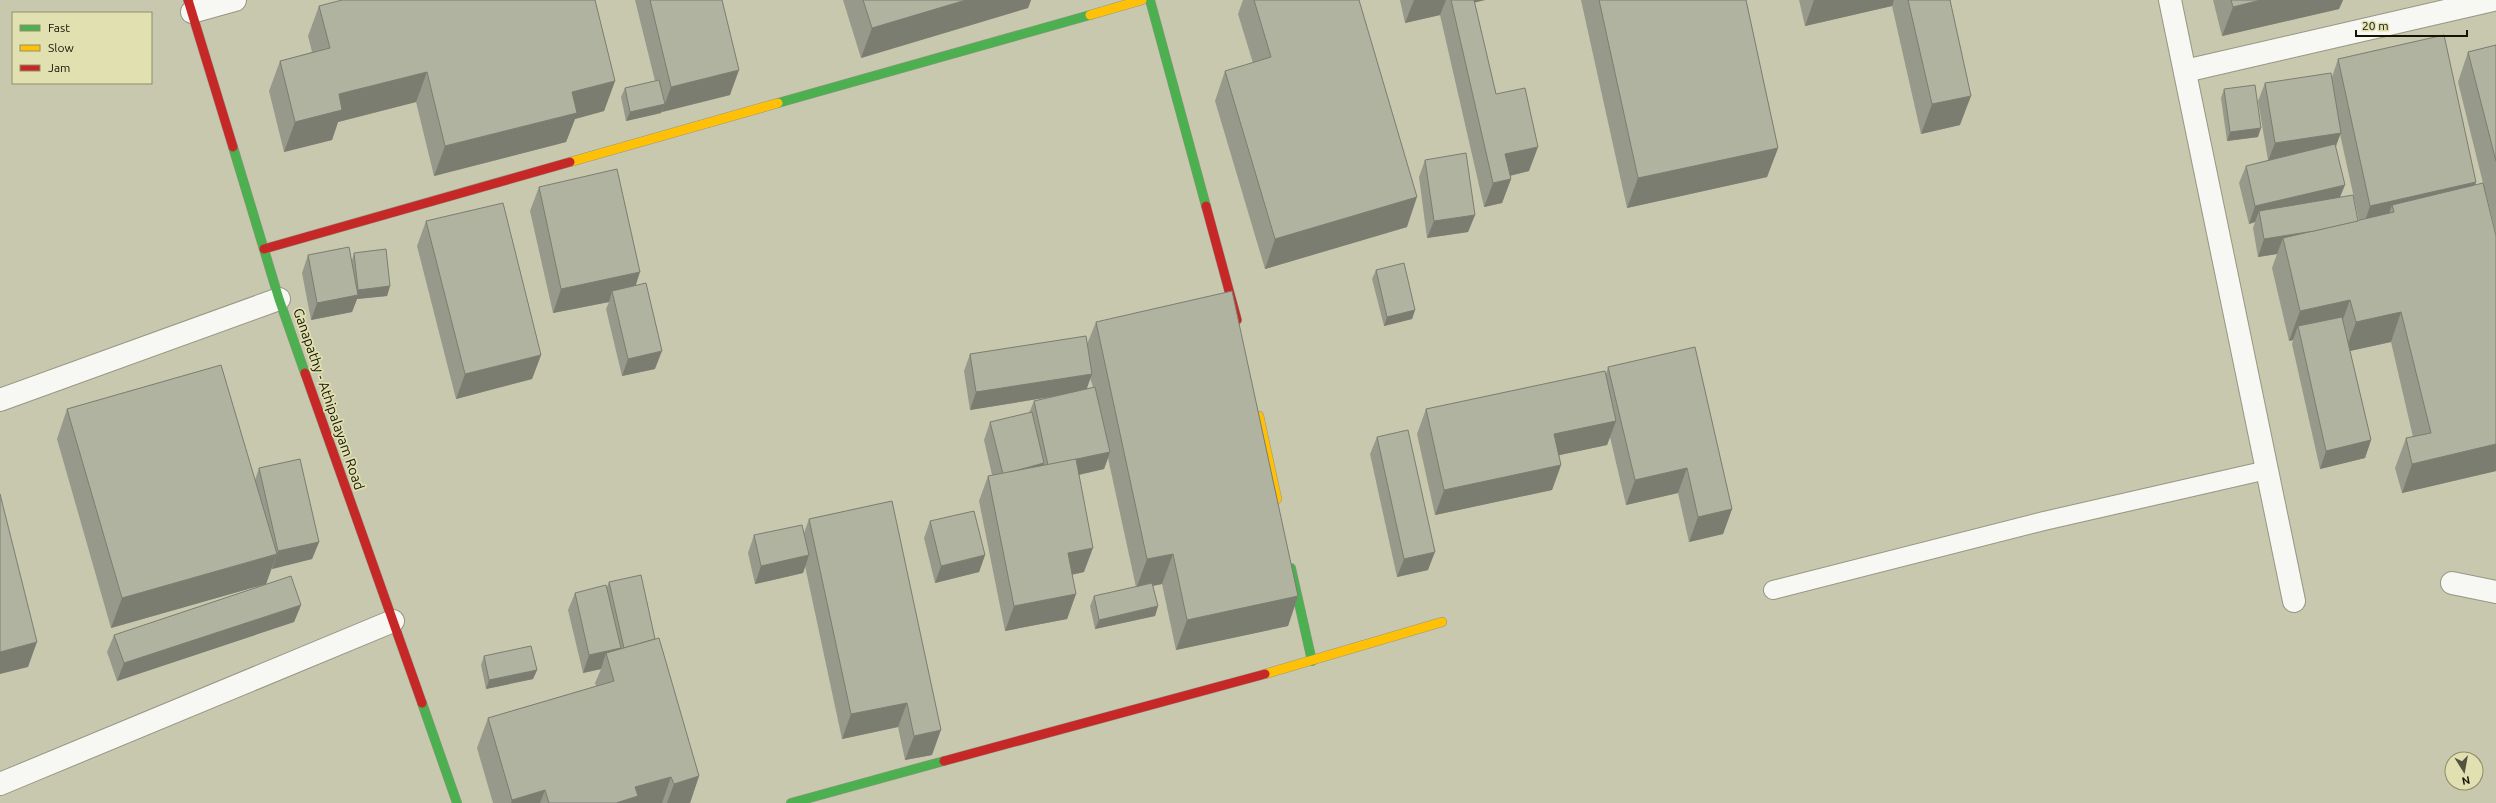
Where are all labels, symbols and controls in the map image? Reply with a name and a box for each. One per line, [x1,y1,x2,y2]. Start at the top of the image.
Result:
legend [12,12,152,84]
scale bar [2356,12,2467,38]
text: 20 m [2362,19,2389,32]
text: Fast [48,21,70,34]
text: Slow [48,41,74,54]
text: Jam [48,61,70,74]
street label: Ganapathy - Athipalayam Road [290,306,368,492]
north arrow [2444,751,2484,791]
text: N [2461,774,2471,787]

